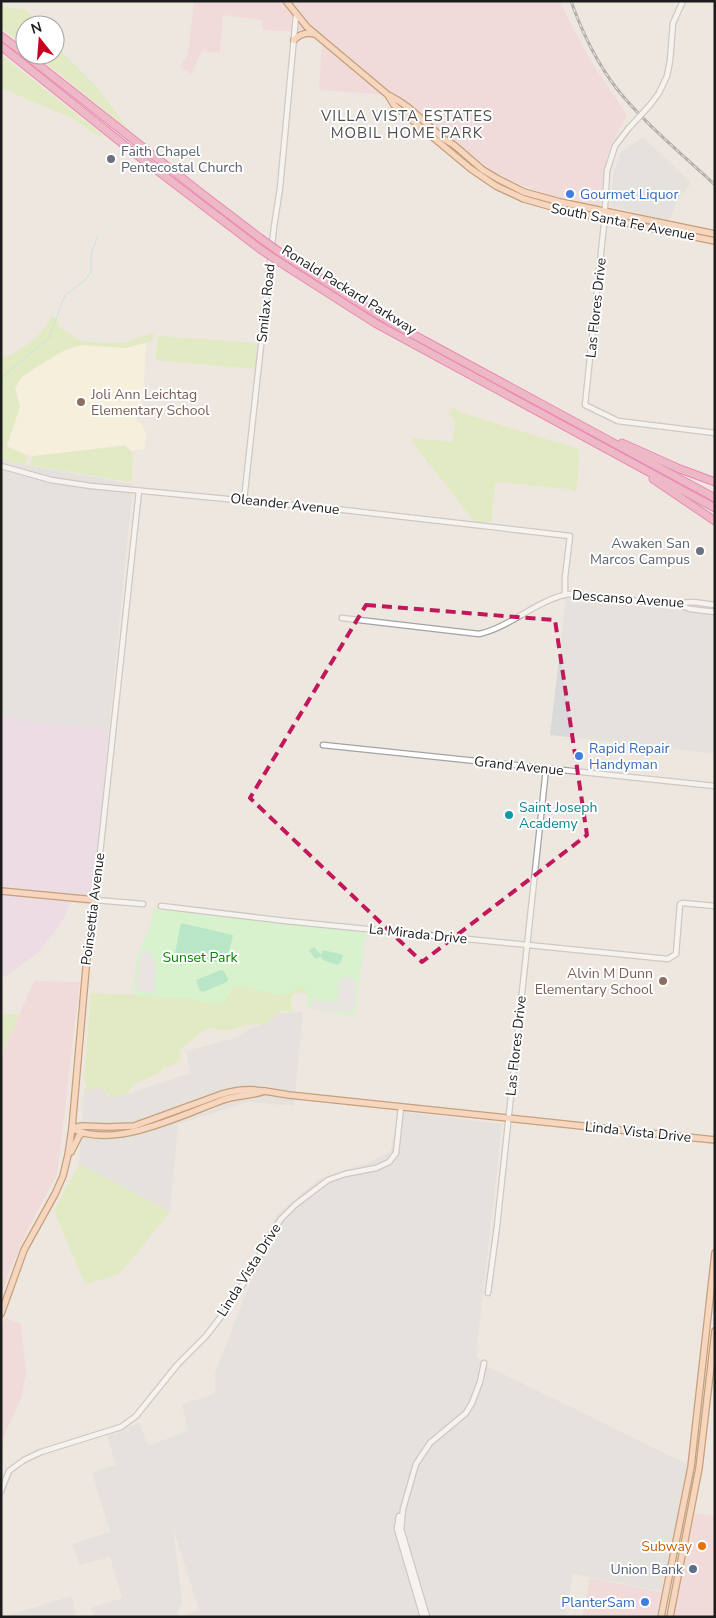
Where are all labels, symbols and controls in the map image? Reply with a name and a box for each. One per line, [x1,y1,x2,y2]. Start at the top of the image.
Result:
north arrow [15,15,65,65]
text: N [29,17,44,39]
district label: VILLA VISTA ESTATES MOBIL HOME PARK [320,106,493,143]
place label: Faith Chapel Pentecostal Church [121,142,243,177]
marker: Faith Chapel Pentecostal Church [105,153,117,165]
place label: Gourmet Liquor [580,185,678,204]
marker: Gourmet Liquor [564,188,576,200]
street label: South Santa Fe Avenue [549,199,697,245]
street label: Ronald Packard Parkway [278,241,421,340]
street label: Las Flores Drive [581,257,611,359]
street label: Smilax Road [252,263,280,343]
place label: Joli Ann Leichtag Elementary School [90,385,210,420]
marker: Joli Ann Leichtag Elementary School [75,396,87,408]
street label: Oleander Avenue [230,489,340,519]
place label: Awaken San Marcos Campus [590,534,690,569]
marker: Awaken San Marcos Campus [694,545,706,557]
street label: Descanso Avenue [571,586,685,612]
place label: Rapid Repair Handyman [589,739,669,774]
marker: Rapid Repair Handyman [573,750,585,762]
street label: Grand Avenue [473,752,565,780]
place label: Saint Joseph Academy [519,798,597,833]
marker: Saint Joseph Academy [503,809,515,821]
street label: Poinsettia Avenue [77,852,109,966]
street label: La Mirada Drive [368,919,468,949]
park label: Sunset Park [162,948,239,967]
place label: Alvin M Dunn Elementary School [535,964,654,999]
marker: Alvin M Dunn Elementary School [657,975,669,987]
street label: Las Flores Drive [501,995,531,1097]
street label: Linda Vista Drive [584,1117,692,1147]
street label: Linda Vista Drive [213,1220,285,1320]
place label: Subway [641,1537,693,1556]
marker: Subway [696,1540,708,1552]
place label: Union Bank [610,1560,684,1579]
marker: Union Bank [687,1563,699,1575]
place label: PlanterSam [561,1593,635,1612]
marker: PlanterSam [639,1596,651,1608]

